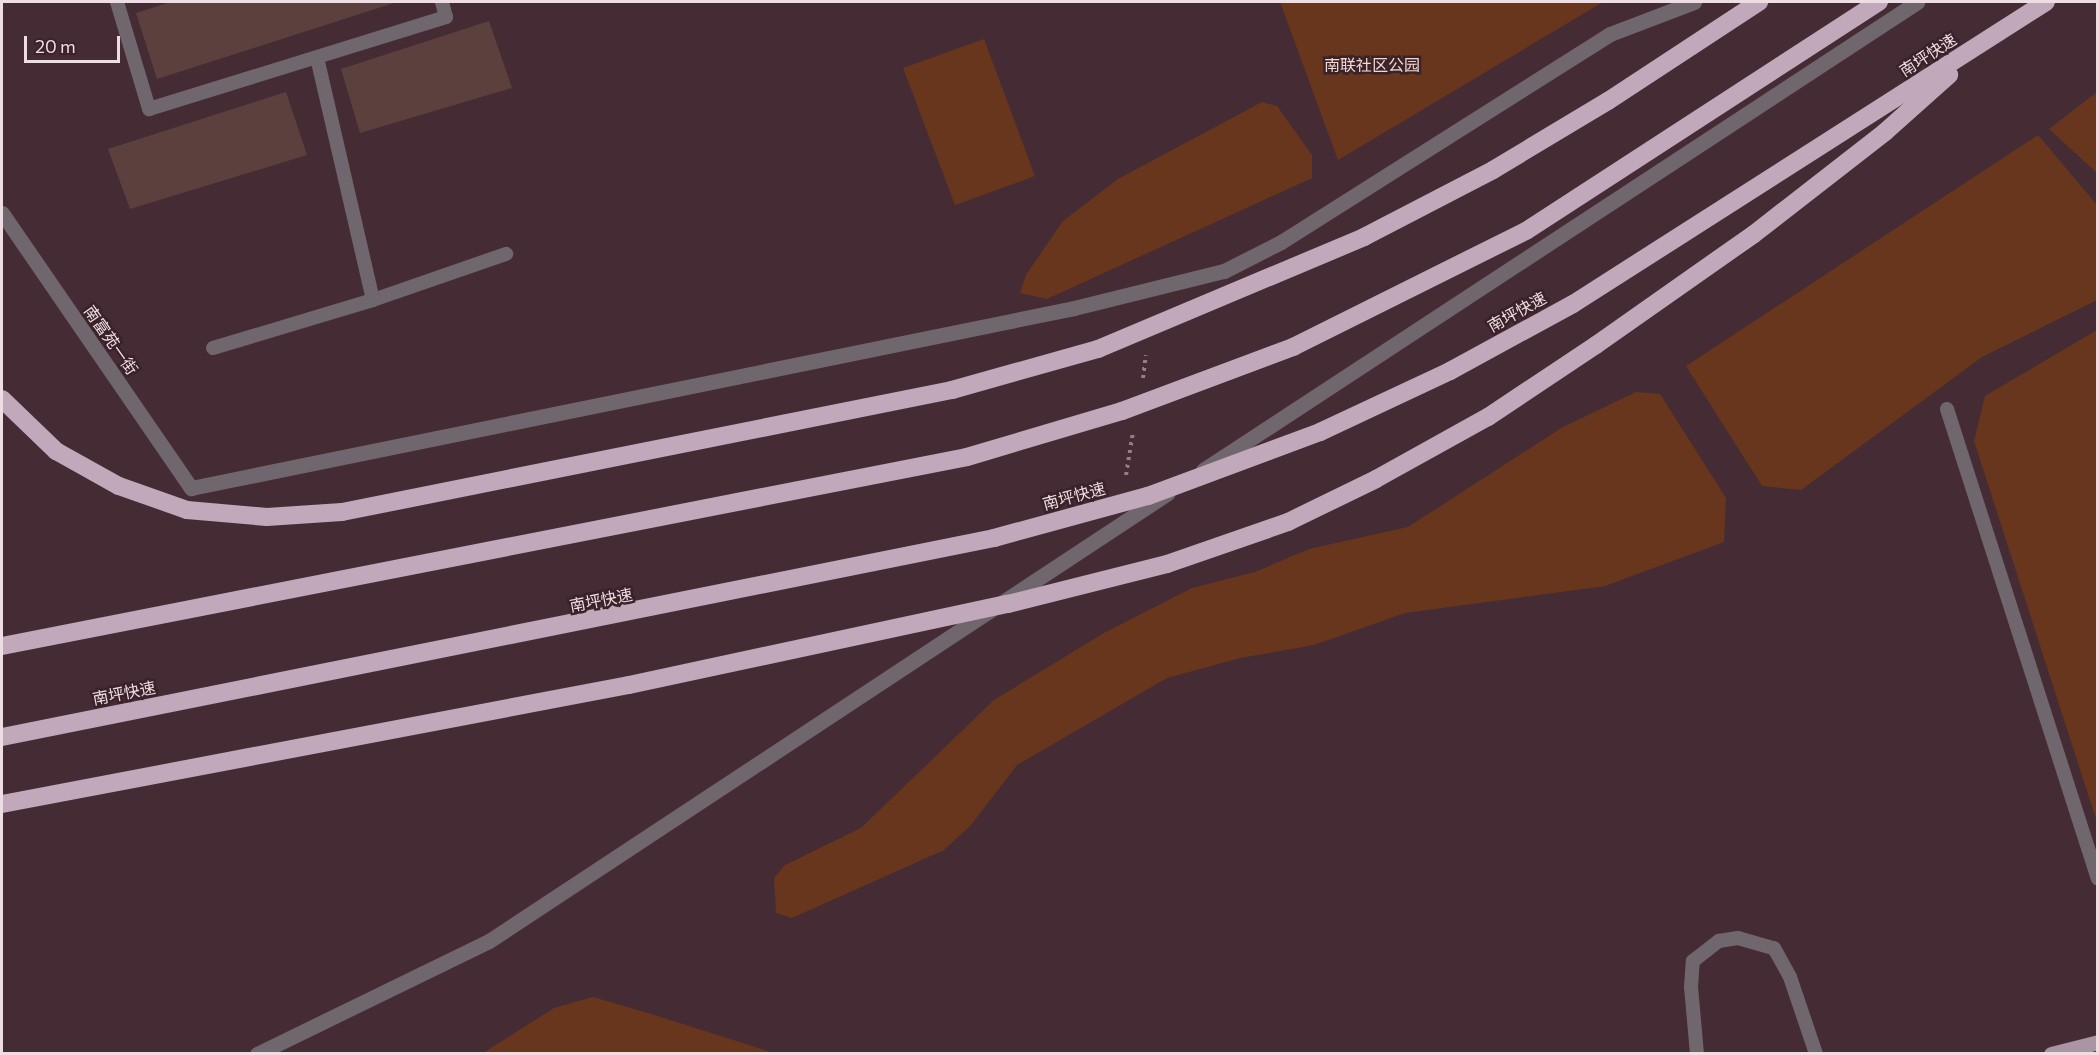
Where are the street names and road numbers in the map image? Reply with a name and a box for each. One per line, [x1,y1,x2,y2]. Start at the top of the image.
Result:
street label: 南坪快速 [1896,30,1960,80]
street label: 南坪快速 [1484,288,1550,336]
street label: 南富苑一街 [80,302,142,378]
street label: 南坪快速 [1041,478,1107,514]
street label: 南坪快速 [568,584,634,616]
street label: 南坪快速 [91,677,157,709]

